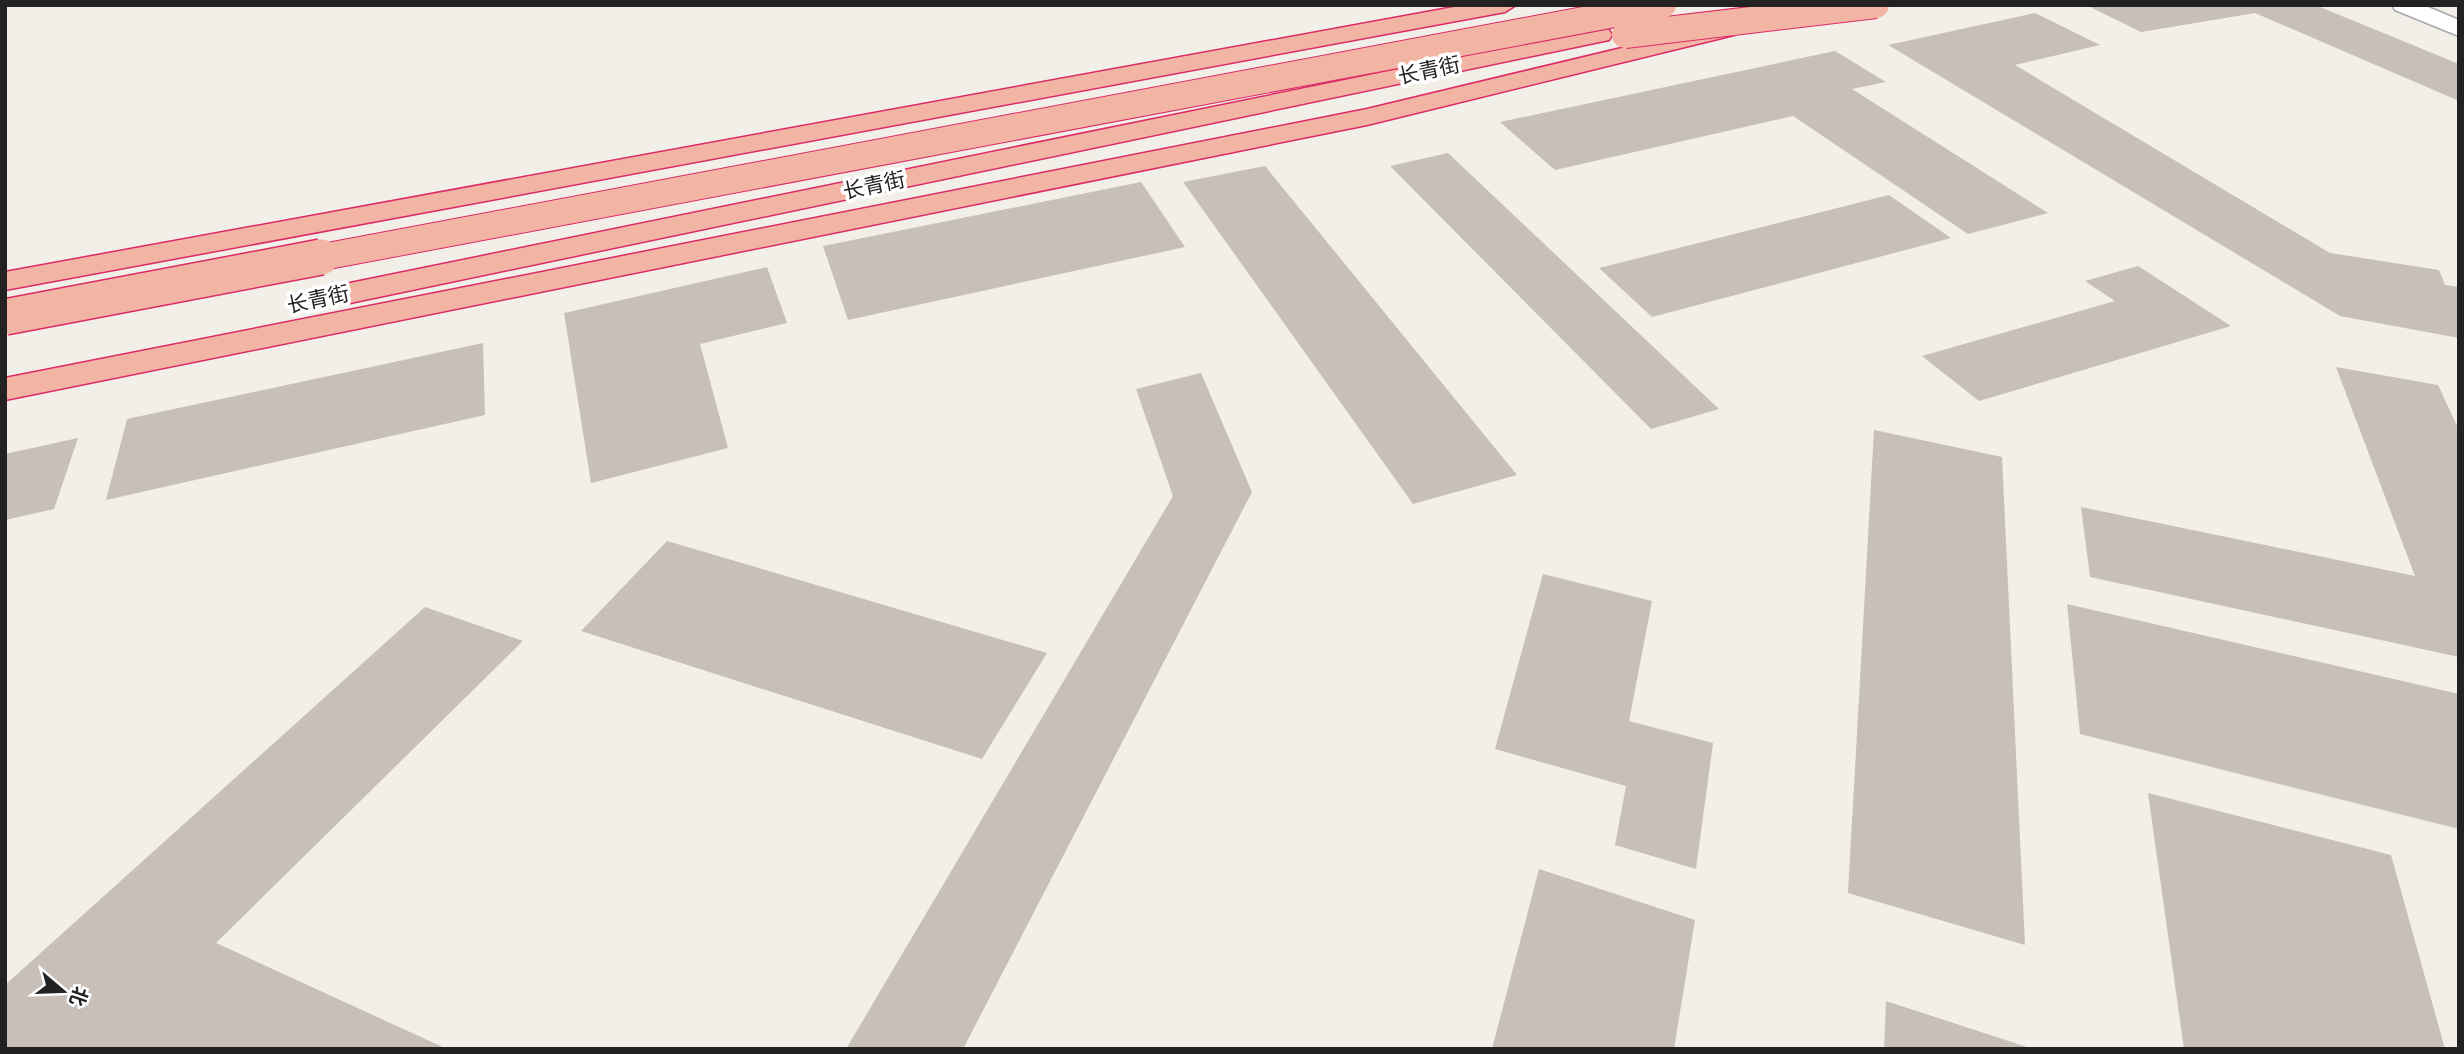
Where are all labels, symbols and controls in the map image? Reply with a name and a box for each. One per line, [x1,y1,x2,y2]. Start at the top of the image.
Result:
street label: 长青街 [1396,52,1462,88]
street label: 长青街 [841,167,907,203]
street label: 长青街 [285,281,351,317]
north arrow [28,956,98,1026]
text: 北 [66,984,92,1009]

